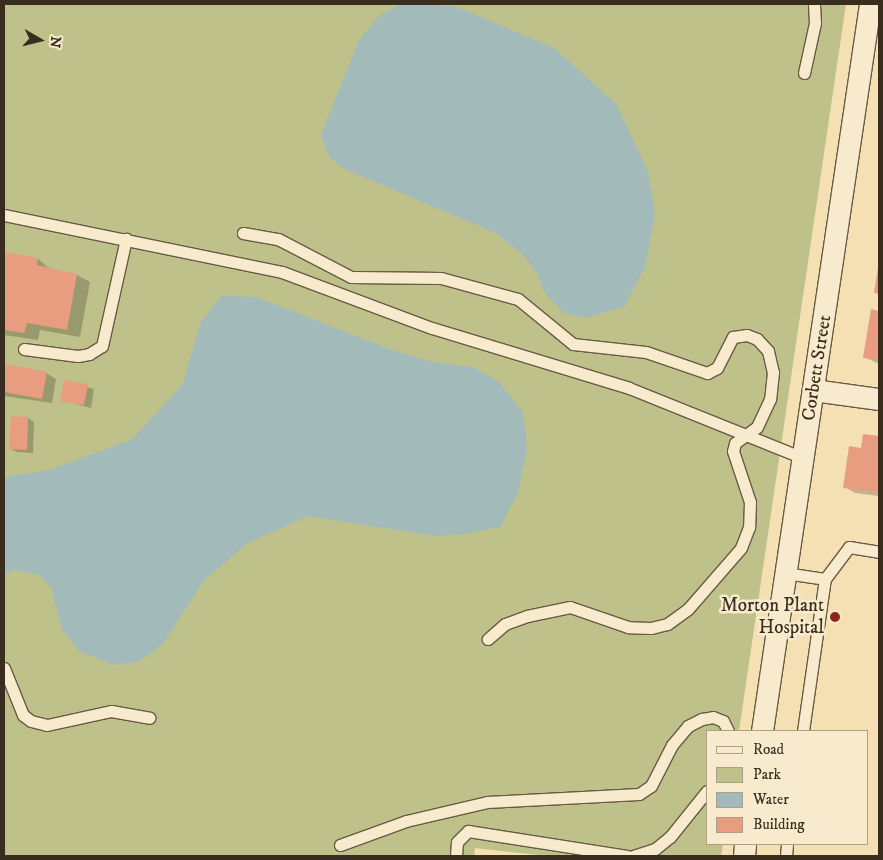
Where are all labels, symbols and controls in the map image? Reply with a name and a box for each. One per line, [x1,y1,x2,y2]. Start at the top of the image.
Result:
north arrow [15,15,65,65]
text: N [45,35,65,49]
street label: Corbett Street [797,313,837,423]
place label: Morton Plant Hospital [721,595,824,639]
marker: Morton Plant Hospital [828,610,842,624]
legend [706,730,868,845]
text: Road [753,740,784,759]
text: Park [753,765,781,784]
text: Water [753,790,789,809]
text: Building [753,815,805,834]

